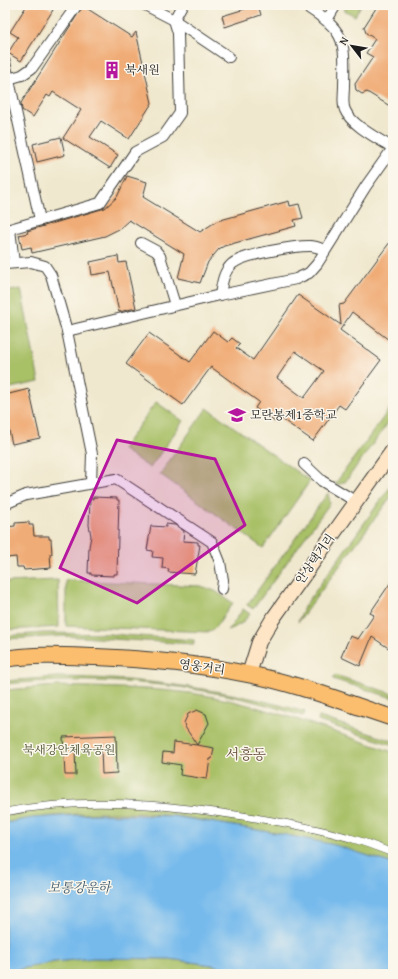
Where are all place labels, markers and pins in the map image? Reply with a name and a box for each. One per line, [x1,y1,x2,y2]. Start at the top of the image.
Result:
building icon: 북새원 [102,60,122,80]
place label: 북새원 [125,61,160,78]
school or university icon: 모란봉제1중학교 [227,405,247,425]
place label: 모란봉제1중학교 [250,406,337,423]

